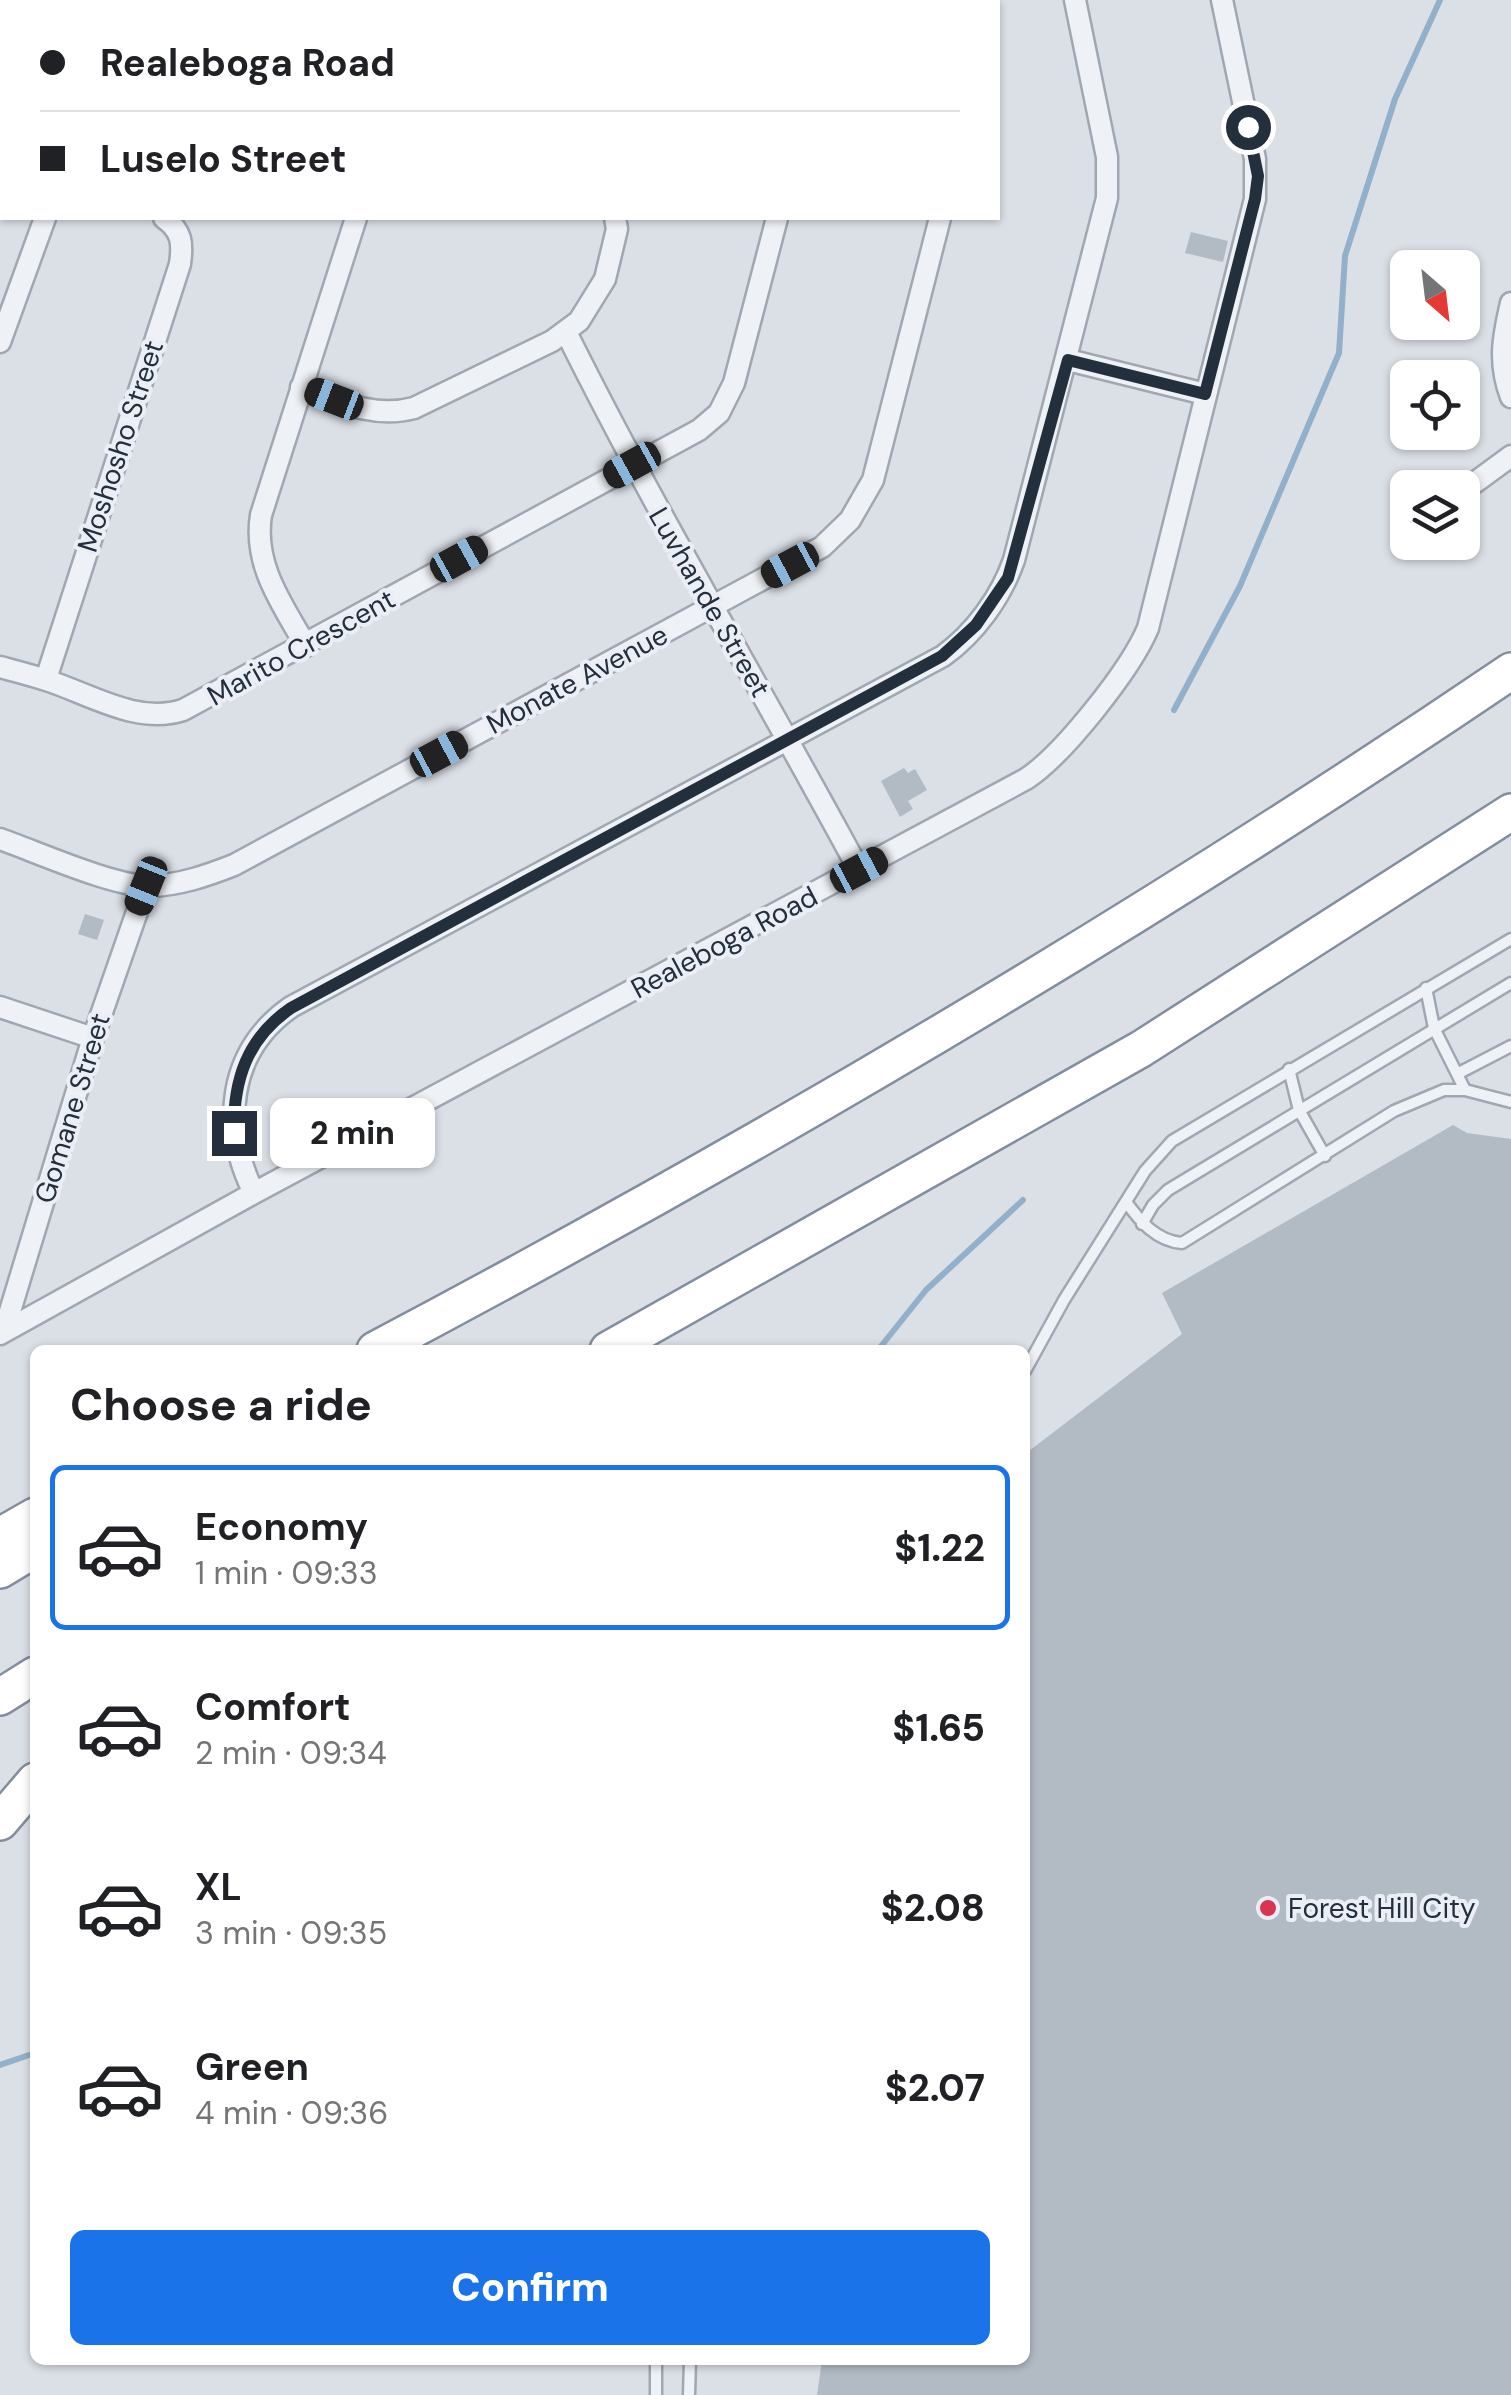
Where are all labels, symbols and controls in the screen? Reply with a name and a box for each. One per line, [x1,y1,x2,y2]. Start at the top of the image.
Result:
text: Realeboga Road [100,38,395,88]
route start [1226,105,1271,150]
text: Luselo Street [100,134,347,184]
north arrow [1390,250,1480,340]
map controls [1390,250,1480,560]
street label: Moshosho Street [69,336,172,557]
button: locate [1390,360,1480,450]
car [301,374,367,424]
car [598,437,666,493]
button: layers [1390,470,1480,560]
street label: Luvhande Street [640,501,779,704]
car [425,531,493,587]
car [756,538,824,592]
street label: Marito Crescent [201,581,402,714]
street label: Monate Avenue [480,616,674,743]
car [405,727,473,781]
car [825,843,893,897]
car [121,853,171,919]
street label: Realeboga Road [625,878,824,1007]
street label: Gomane Street [26,1009,119,1208]
callout: 2 min [269,1098,434,1168]
route end [212,1111,257,1156]
text: 2 min [310,1112,395,1154]
text: Choose a ride [70,1375,372,1434]
text: Economy [195,1502,368,1552]
icon: car [75,1503,165,1593]
text: $1.22 [894,1523,985,1573]
text: 1 min · 09:33 [195,1552,378,1594]
text: Comfort [195,1682,351,1732]
icon: car [75,1683,165,1773]
text: $1.65 [892,1703,985,1753]
text: 2 min · 09:34 [195,1732,387,1774]
text: XL [195,1862,242,1912]
icon: car [75,1863,165,1953]
text: $2.08 [881,1883,985,1933]
place label: Forest Hill City [1288,1890,1476,1927]
marker: Forest Hill City [1257,1897,1279,1919]
text: 3 min · 09:35 [195,1912,387,1954]
text: Green [195,2042,309,2092]
icon: car [75,2043,165,2133]
text: $2.07 [885,2063,985,2113]
text: 4 min · 09:36 [195,2092,388,2134]
button: Confirm [70,2230,990,2345]

